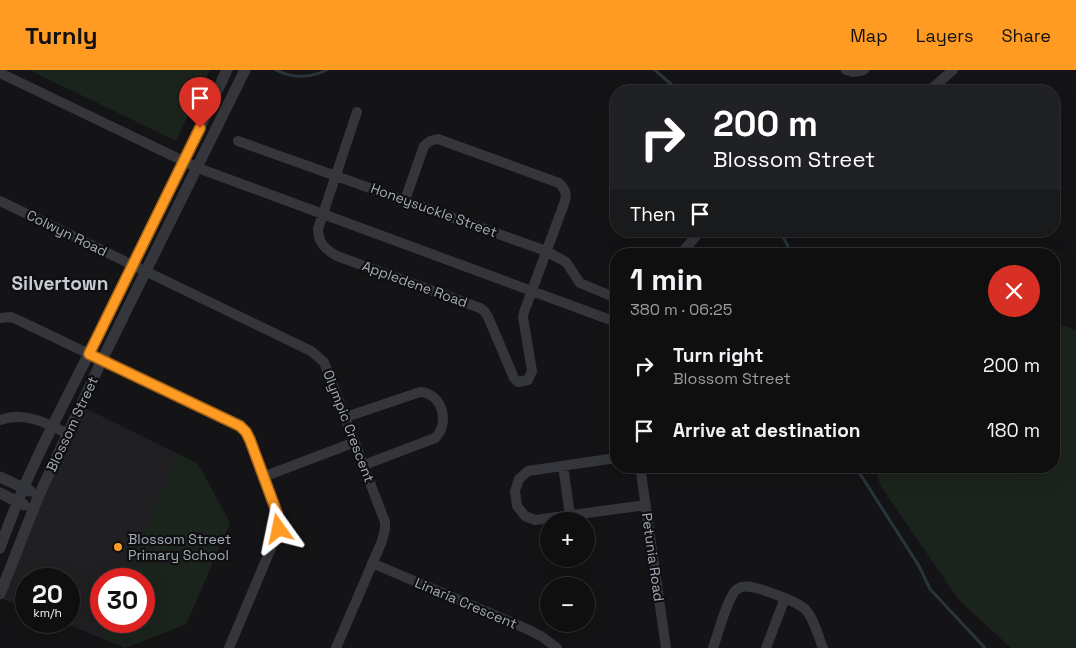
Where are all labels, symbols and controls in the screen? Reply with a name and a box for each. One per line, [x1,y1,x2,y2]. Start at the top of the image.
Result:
text: Turnly [25,20,98,51]
text: Map [850,24,888,47]
text: Layers [916,24,973,47]
text: Share [1001,24,1051,47]
pin [179,77,221,128]
icon: arrive [186,84,214,112]
text: 200 m [713,102,818,146]
icon: right [630,105,695,170]
text: Blossom Street [713,145,875,173]
street label: Honeysuckle Street [368,179,500,241]
icon: arrive [686,200,714,228]
text: Then [630,202,676,227]
street label: Colwyn Road [24,206,110,260]
street label: Appledene Road [360,257,470,311]
text: 1 min [630,260,703,299]
button: close [988,265,1040,317]
district label: Silvertown [12,271,108,296]
text: 380 m · 06:25 [630,299,732,320]
text: Turn right [673,343,763,368]
icon: right [630,352,658,380]
text: 200 m [983,353,1040,378]
street label: Olympic Crescent [319,367,379,485]
text: Blossom Street [673,368,791,389]
street label: Blossom Street [42,373,102,475]
icon: arrive [630,417,658,445]
text: Arrive at destination [673,418,861,443]
text: 180 m [987,418,1040,443]
position arrow [252,502,304,554]
map controls [540,512,595,632]
button: + [540,512,595,567]
street label: Petunia Road [638,512,668,602]
place label: Blossom Street Primary School [128,530,231,564]
marker: Blossom Street Primary School [112,541,124,553]
speed limit sign: 30 [90,568,155,633]
street label: Linaria Crescent [412,573,520,633]
button: − [540,577,595,632]
text: 20 [32,578,63,610]
text: km/h [33,605,62,621]

